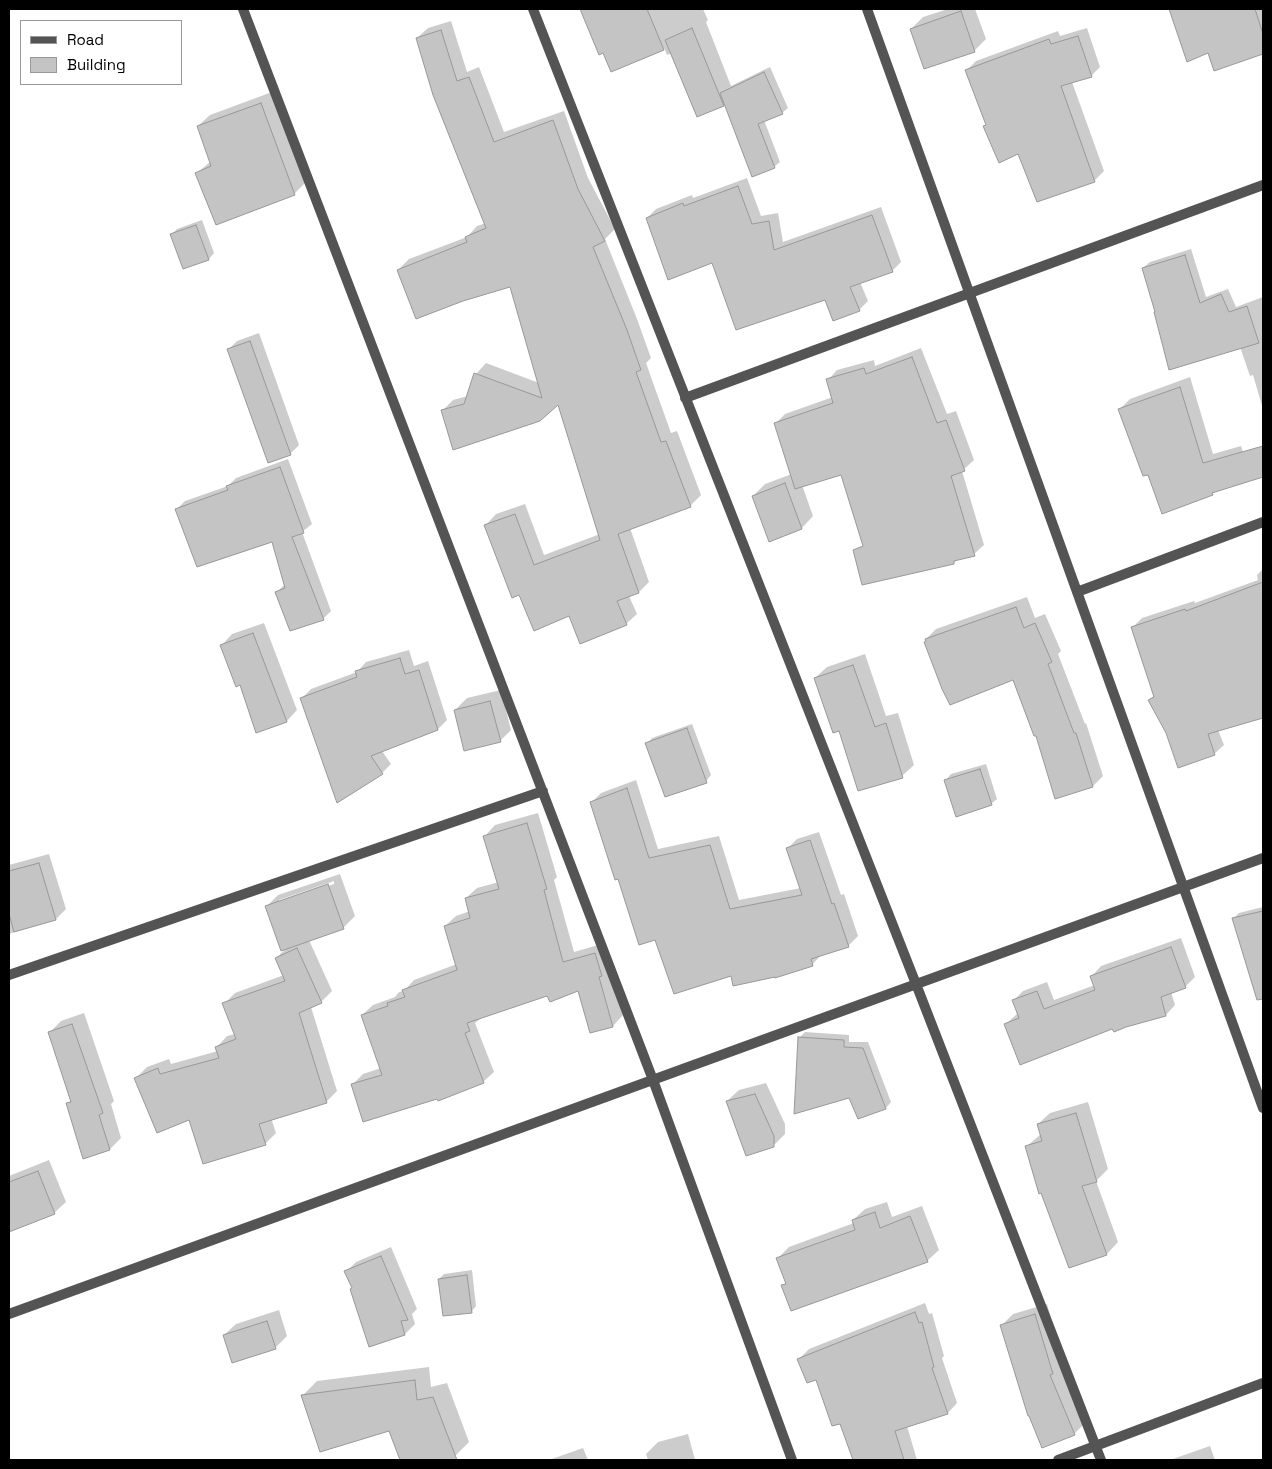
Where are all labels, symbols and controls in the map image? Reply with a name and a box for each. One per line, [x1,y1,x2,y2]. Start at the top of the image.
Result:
legend [20,20,182,85]
text: Road [67,30,104,49]
text: Building [67,55,126,74]

